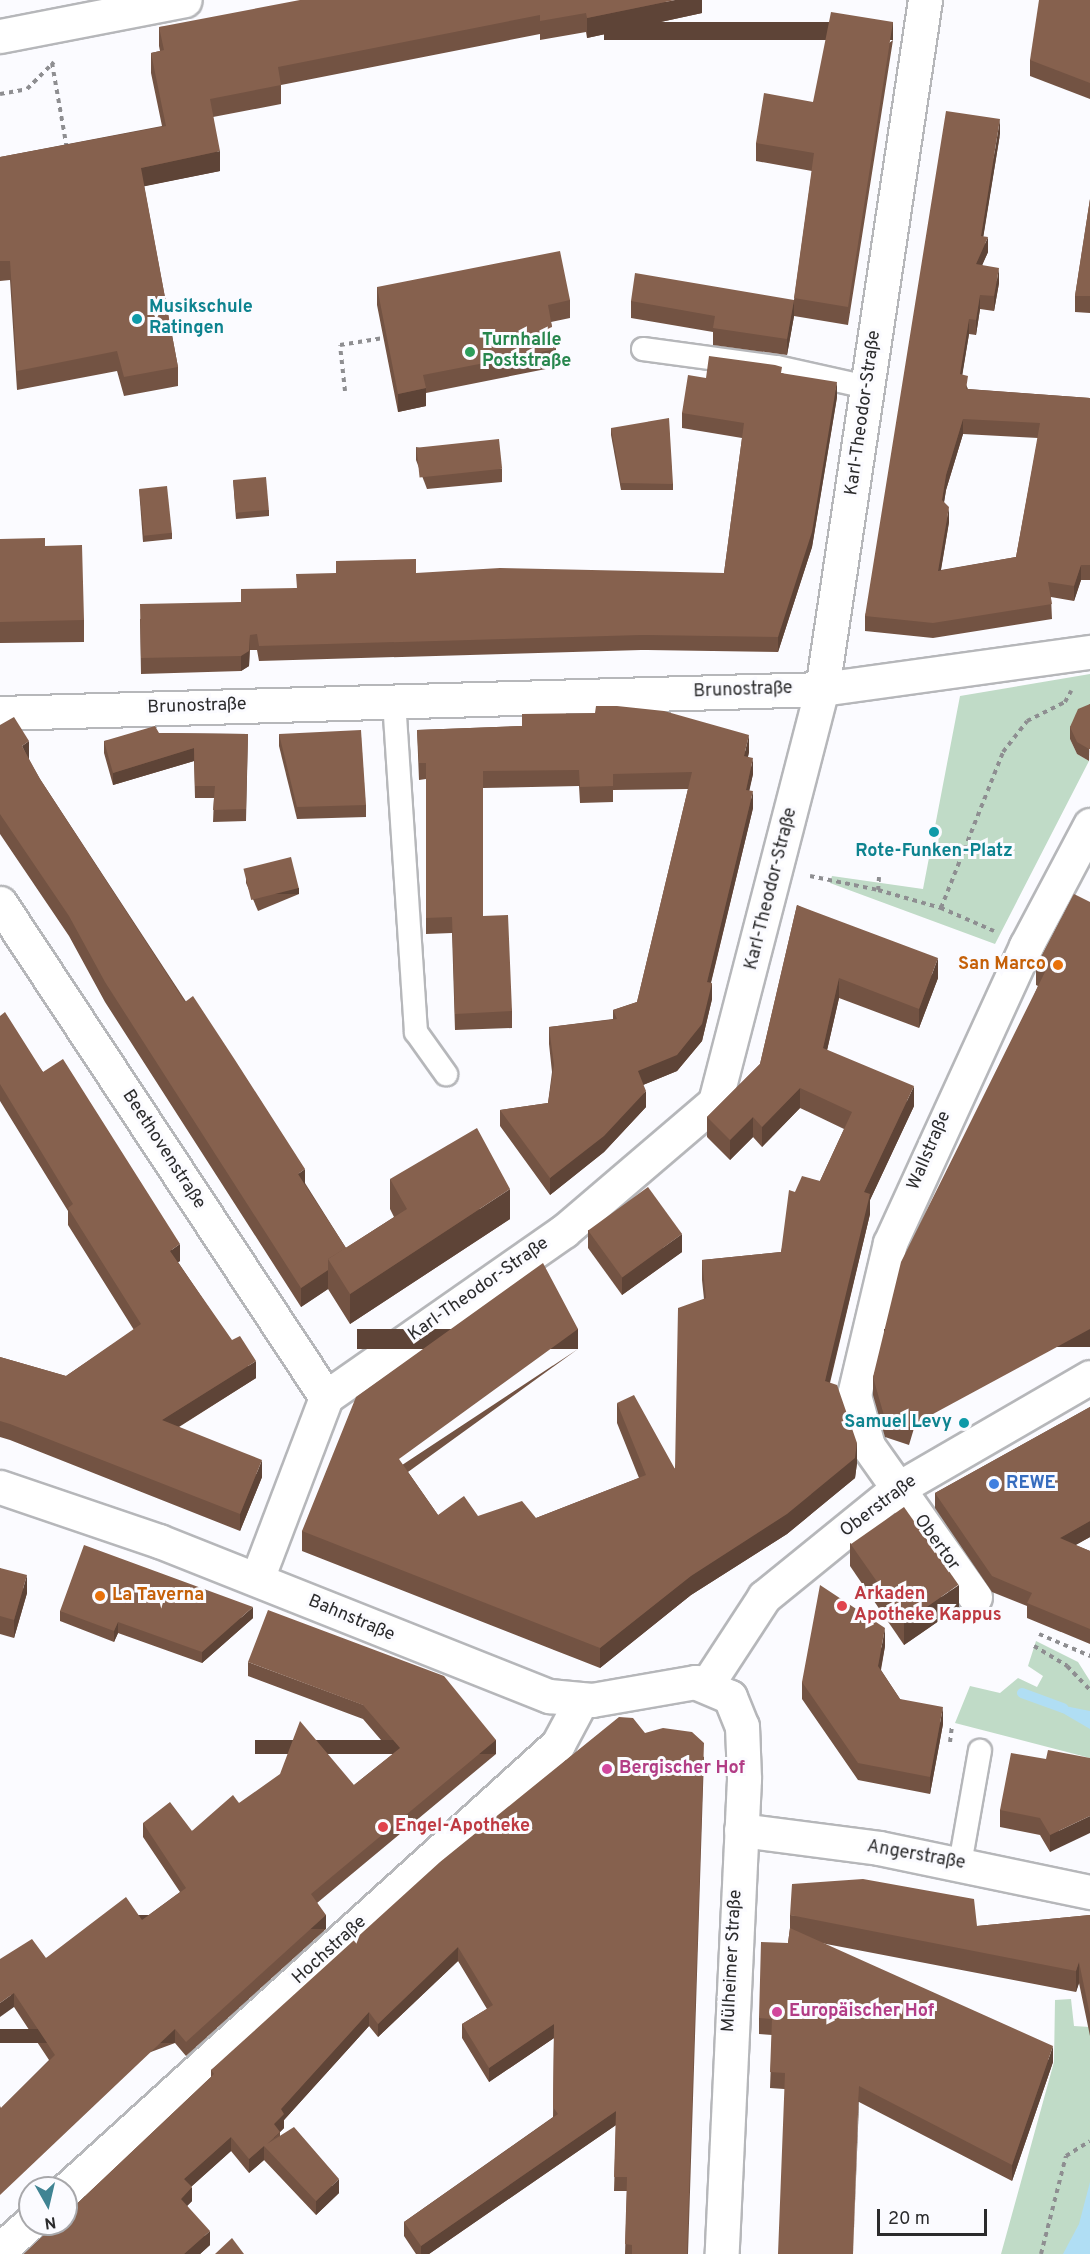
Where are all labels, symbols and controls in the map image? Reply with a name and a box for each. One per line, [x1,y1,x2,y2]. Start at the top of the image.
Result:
place label: Musikschule Ratingen [149,298,253,340]
marker: Musikschule Ratingen [130,312,144,326]
street label: Karl-Theodor-Straße [842,329,886,497]
place label: Turnhalle Poststraße [482,331,571,374]
marker: Turnhalle Poststraße [463,345,477,359]
street label: Brunostraße [693,678,793,704]
street label: Brunostraße [147,694,247,720]
street label: Karl-Theodor-Straße [741,806,803,972]
marker: Rote-Funken-Platz [927,825,941,839]
place label: Rote-Funken-Platz [855,841,1013,863]
place label: San Marco [958,954,1046,976]
marker: San Marco [1051,958,1065,972]
street label: Beethovenstraße [117,1086,209,1214]
street label: Wallstraße [904,1108,956,1194]
street label: Karl-Theodor-Straße [405,1233,553,1347]
place label: Samuel Levy [844,1412,952,1434]
marker: Samuel Levy [957,1416,971,1430]
street label: Oberstraße [836,1471,922,1543]
place label: REWE [1006,1473,1056,1495]
marker: REWE [987,1477,1001,1491]
street label: Obertor [908,1511,964,1575]
place label: La Taverna [112,1585,204,1607]
place label: Arkaden Apotheke Kappus [854,1585,1002,1628]
marker: La Taverna [93,1589,107,1603]
street label: Bahnstraße [304,1591,398,1647]
marker: Arkaden Apotheke Kappus [835,1599,849,1613]
place label: Bergischer Hof [619,1758,745,1780]
marker: Bergischer Hof [600,1762,614,1776]
place label: Engel-Apotheke [395,1816,530,1838]
marker: Engel-Apotheke [376,1820,390,1834]
street label: Angerstraße [865,1837,967,1875]
street label: Mülheimer Straße [718,1889,748,2033]
street label: Hochstraße [289,1912,371,1990]
place label: Europäischer Hof [789,2001,934,2023]
marker: Europäischer Hof [770,2005,784,2019]
north arrow [18,2176,78,2236]
scale bar [880,2197,990,2235]
text: 20 m [888,2208,930,2231]
text: N [43,2211,57,2233]

